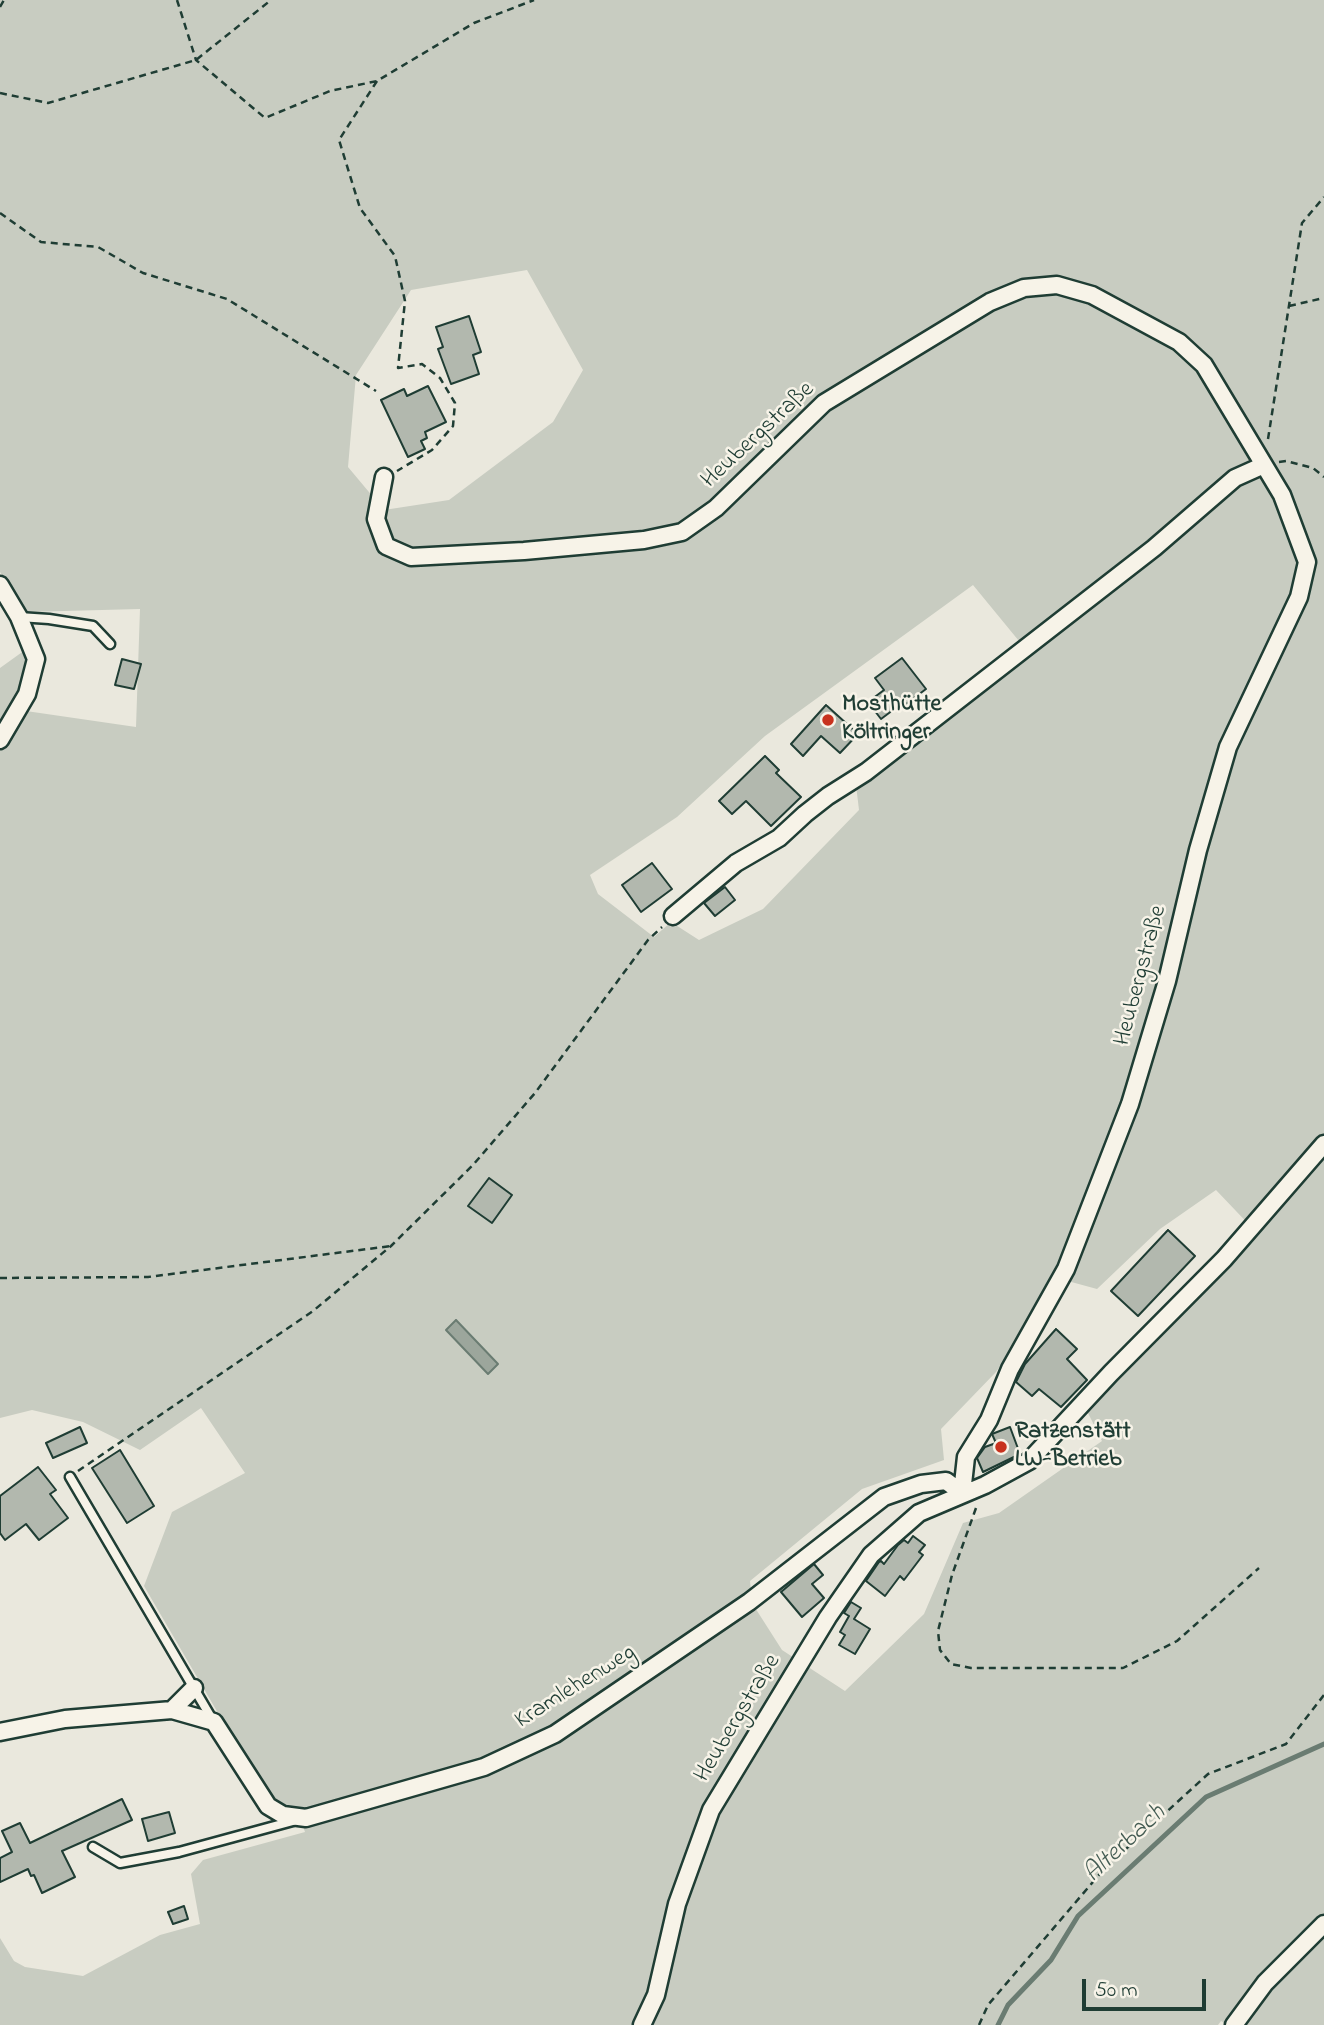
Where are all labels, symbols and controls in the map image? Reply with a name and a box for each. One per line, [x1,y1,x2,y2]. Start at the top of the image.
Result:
street label: Heubergstraße [697,376,821,496]
place label: Mosthütte Költringer [842,692,941,748]
marker: Mosthütte Költringer [820,712,836,728]
street label: Heubergstraße [1109,903,1175,1049]
place label: Ratzenstätt LW-Betrieb [1015,1419,1130,1475]
marker: Ratzenstätt LW-Betrieb [993,1439,1009,1455]
street label: Kramlehenweg [510,1640,642,1736]
street label: Heubergstraße [690,1650,788,1788]
water label: Alterbach [1079,1799,1173,1891]
scale bar [1086,1966,1210,2010]
text: 50 m [1095,1976,1138,2006]

